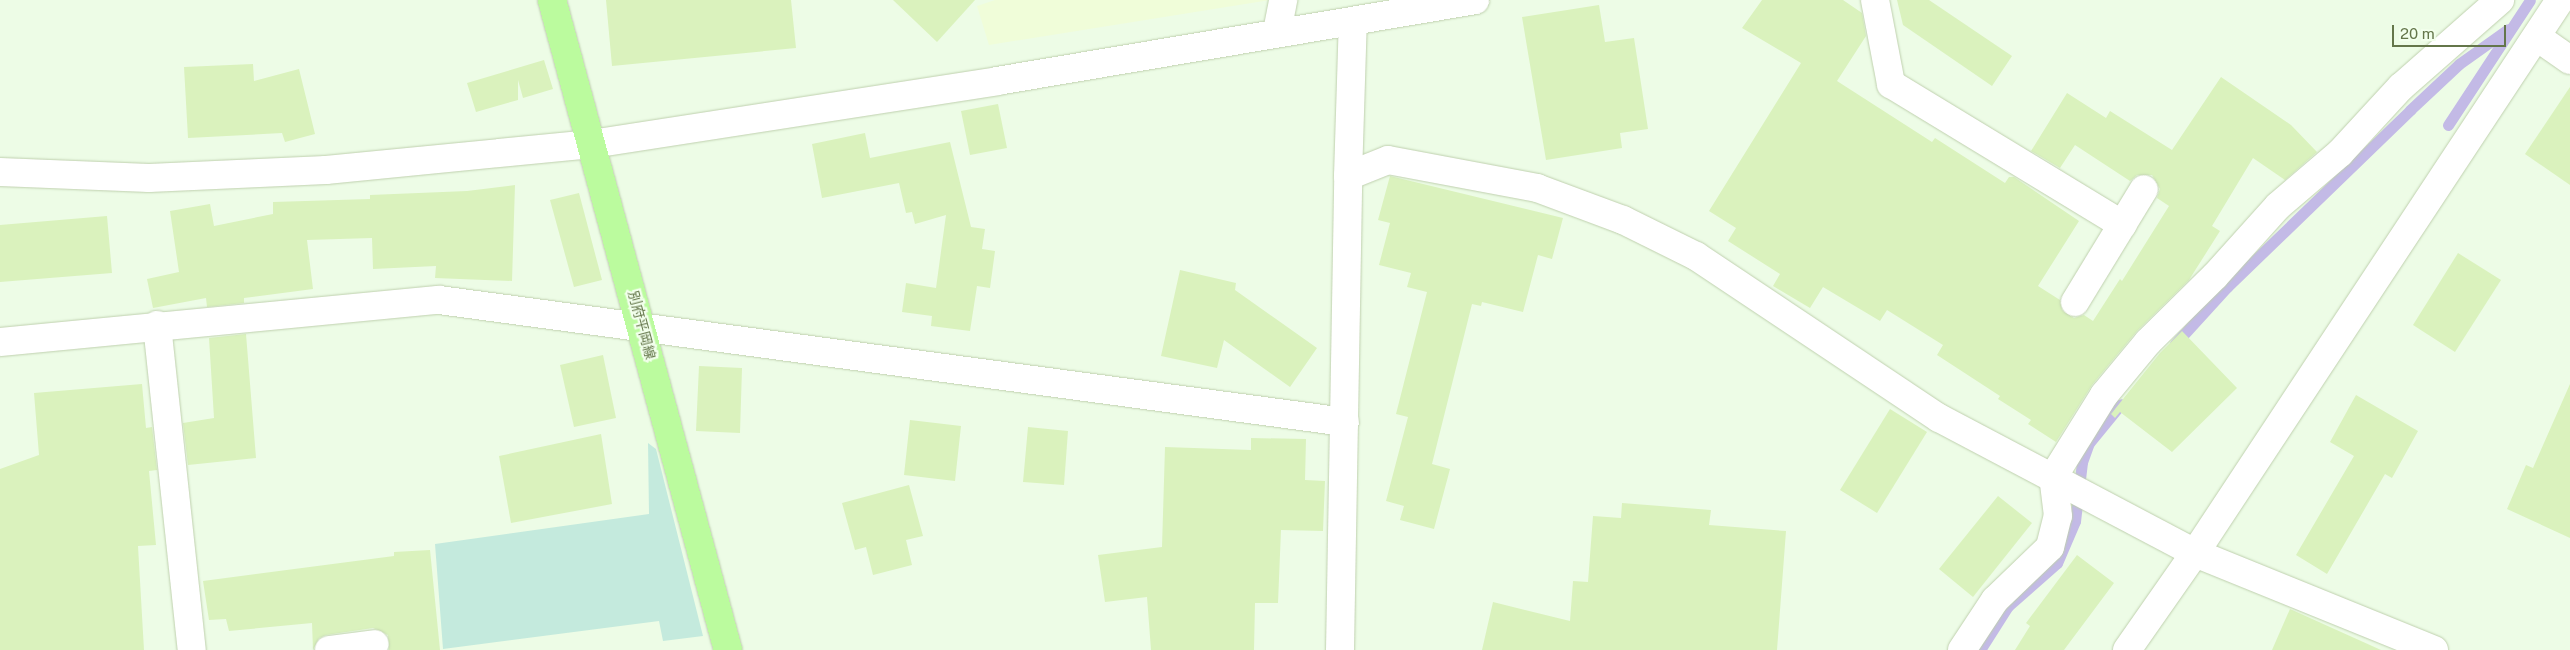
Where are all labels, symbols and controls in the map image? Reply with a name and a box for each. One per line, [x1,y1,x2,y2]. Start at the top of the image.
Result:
scale bar [2395,15,2509,47]
text: 20 m [2400,25,2435,42]
street label: 別府平岡線 [625,289,659,361]

